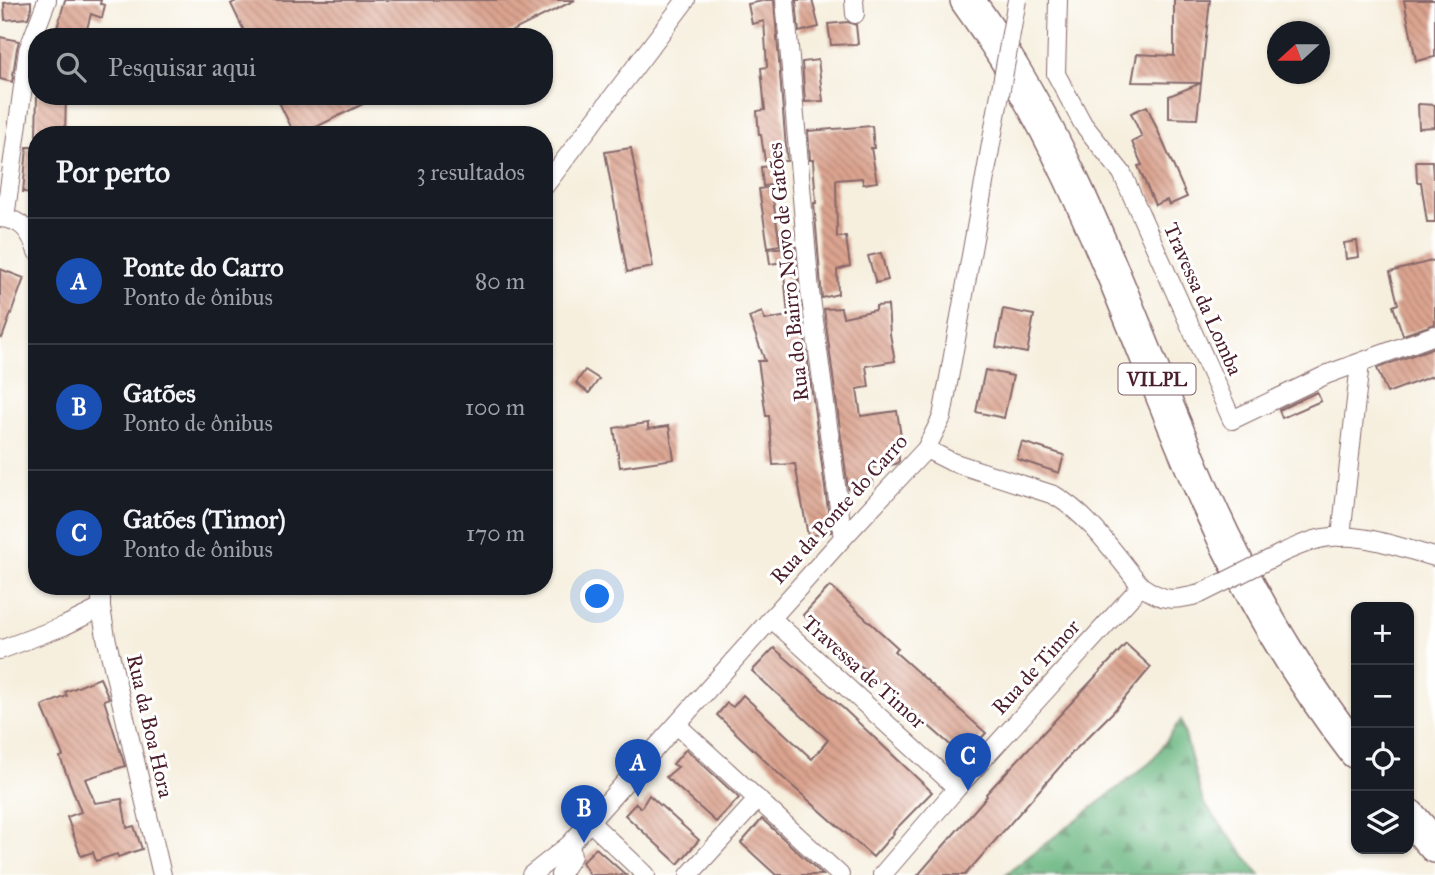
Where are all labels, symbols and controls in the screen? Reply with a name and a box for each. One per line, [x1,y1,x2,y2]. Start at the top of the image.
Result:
north arrow [1267,21,1330,84]
search box [28,28,553,105]
icon: search [52,48,90,86]
text: Pesquisar aqui [108,51,256,83]
street label: Rua do Bairro Novo de Gatões [761,141,815,403]
text: Por perto [56,154,170,190]
text: 3 resultados [416,158,525,186]
street label: Travessa da Lomba [1158,219,1248,380]
text: Ponte do Carro [123,251,283,283]
text: A [71,267,87,295]
text: 80 m [475,267,525,295]
text: Ponto de ônibus [123,283,273,311]
road number: VILPL [1118,364,1196,394]
text: Gatões [123,377,196,409]
text: B [71,393,87,421]
text: 100 m [465,393,525,421]
text: Ponto de ônibus [123,409,273,437]
street label: Rua da Ponte do Carro [765,429,913,589]
text: Gatões (Timor) [123,503,286,535]
text: C [71,519,87,547]
text: 170 m [466,519,525,547]
text: Ponto de ônibus [123,535,273,563]
your location [580,579,614,613]
map controls [1351,602,1414,854]
button: + [1351,602,1414,665]
street label: Travessa de Timor [797,610,931,735]
street label: Rua de Timor [986,614,1086,720]
street label: Rua da Boa Hora [121,652,179,800]
button: − [1351,665,1414,728]
button: locate [1351,728,1414,791]
pin: C [945,733,991,791]
pin: A [615,739,661,797]
pin: B [561,785,607,843]
button: layers [1351,791,1414,854]

